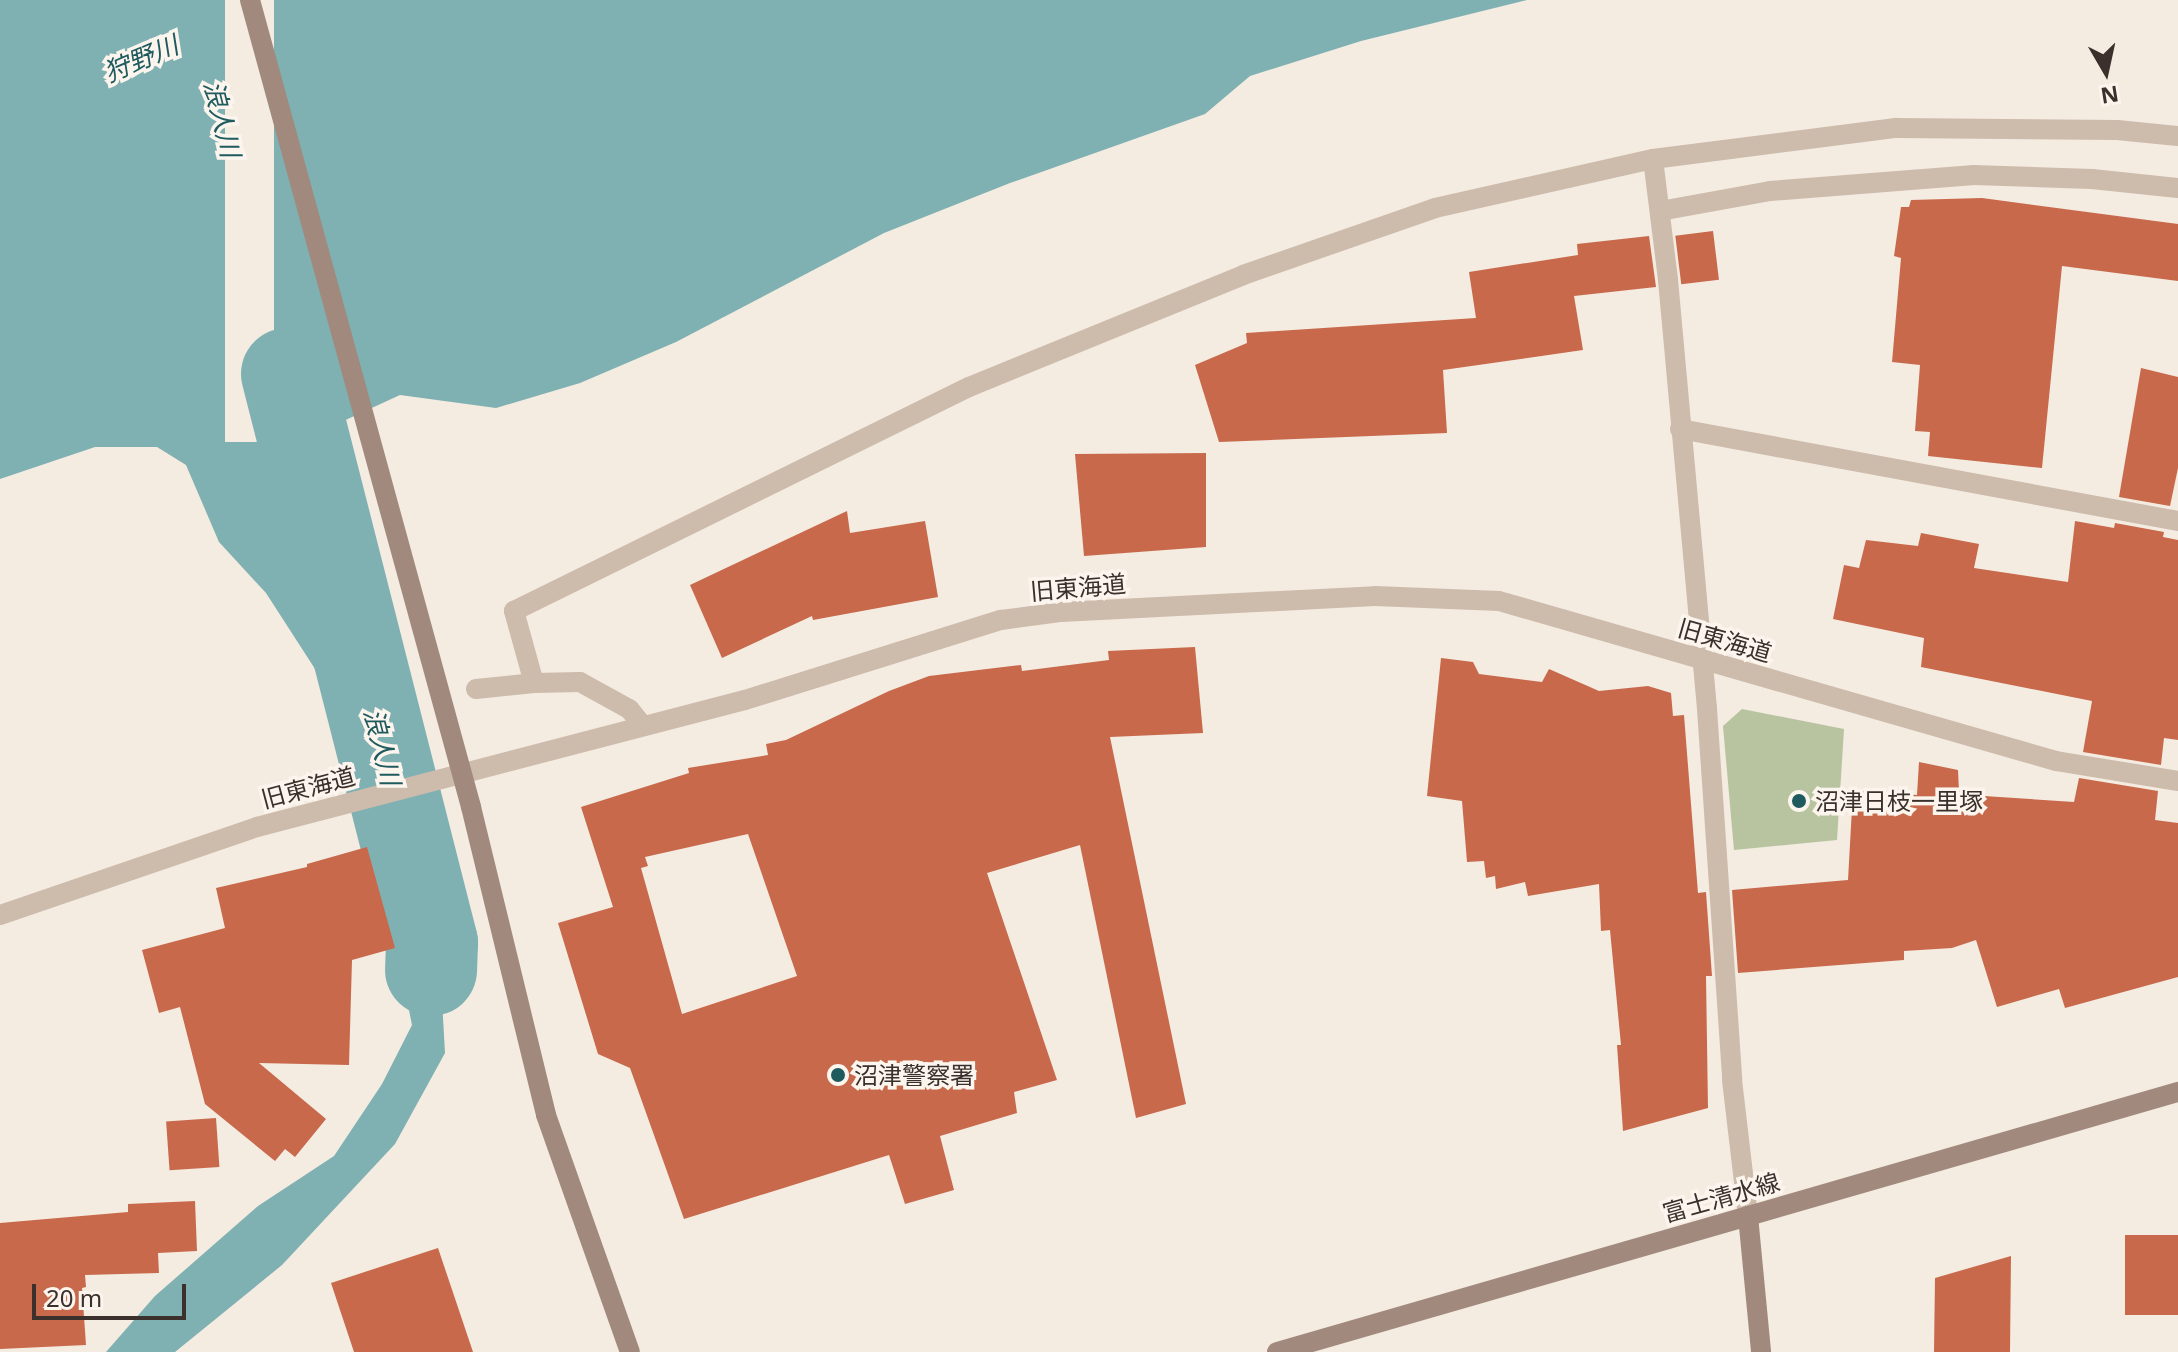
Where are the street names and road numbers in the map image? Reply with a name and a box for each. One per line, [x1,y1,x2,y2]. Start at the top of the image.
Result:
street label: 旧東海道 [1029,568,1127,606]
street label: 旧東海道 [1675,613,1775,667]
street label: 旧東海道 [258,761,358,813]
street label: 富士清水線 [1659,1167,1783,1227]

